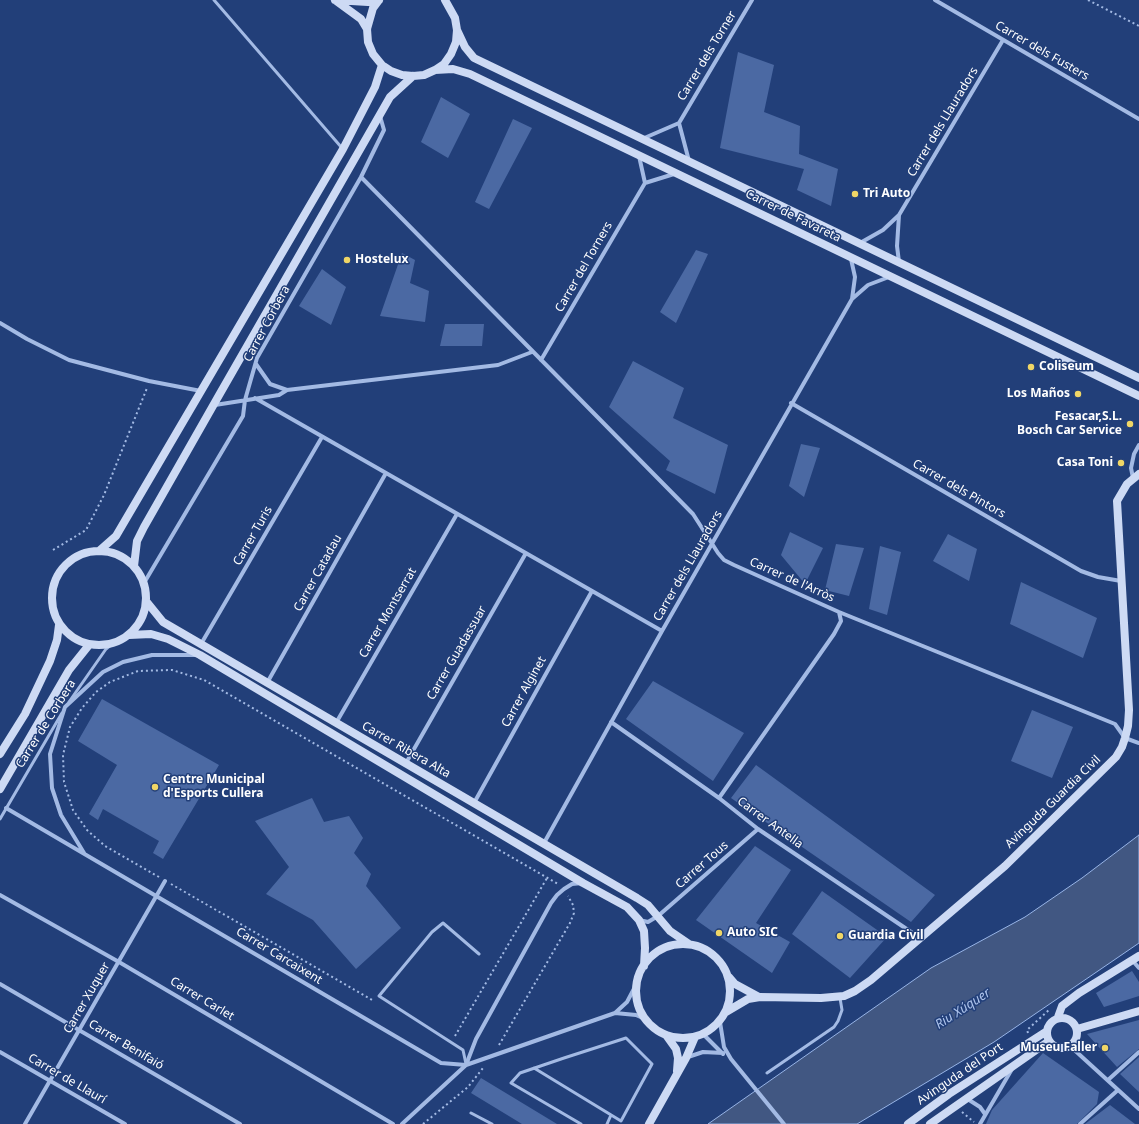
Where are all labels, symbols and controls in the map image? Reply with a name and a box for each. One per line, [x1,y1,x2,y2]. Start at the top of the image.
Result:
street label: Carrer dels Torner [675,9,739,103]
street label: Carrer dels Fusters [992,18,1092,84]
street label: Carrer dels Llauradors [905,65,981,179]
street label: Carrer de Favareta [743,187,843,245]
place label: Tri Auto [863,187,910,201]
marker: Tri Auto [850,189,860,199]
street label: Carrer del Torners [552,219,616,315]
place label: Hostelux [355,253,408,267]
marker: Hostelux [342,255,352,265]
street label: Carrer Corbera [241,283,293,365]
place label: Coliseum [1039,360,1094,374]
marker: Coliseum [1026,362,1036,372]
place label: Los Maños [1007,387,1070,401]
marker: Los Maños [1073,389,1083,399]
place label: Fesacar,S.L. Bosch Car Service [1017,410,1122,438]
marker: Fesacar,S.L. Bosch Car Service [1125,419,1135,429]
place label: Casa Toni [1057,456,1113,470]
street label: Carrer dels Pintors [910,457,1008,521]
marker: Casa Toni [1116,458,1126,468]
street label: Carrer Turis [230,504,276,568]
street label: Carrer dels Llauradors [650,508,726,624]
street label: Carrer Catadau [291,532,345,614]
street label: Carrer de l'Arròs [747,555,837,605]
street label: Carrer Montserrat [356,565,420,661]
street label: Carrer Guadassuar [424,603,490,703]
street label: Carrer Alginet [499,654,549,730]
street label: Carrer de Corbera [13,677,79,771]
street label: Carrer Ribera Alta [359,719,453,781]
street label: Avinguda Guardia Civil [1002,753,1104,851]
place label: Centre Municipal d'Esports Cullera [163,773,265,801]
marker: Centre Municipal d'Esports Cullera [150,782,160,792]
street label: Carrer Antella [734,794,806,852]
street label: Carrer Tous [673,838,731,892]
street label: Carrer Carcaixent [233,925,325,987]
place label: Auto SIC [727,926,778,940]
marker: Auto SIC [714,928,724,938]
place label: Guardia Civil [848,929,924,943]
marker: Guardia Civil [835,931,845,941]
street label: Carrer Xuquer [61,960,113,1036]
street label: Carrer Carlet [167,974,237,1024]
water label: Riu Xúquer [932,985,994,1033]
street label: Carrer Benifaió [86,1017,166,1073]
street label: Avinguda del Port [914,1040,1006,1108]
place label: Museu Faller [1020,1041,1097,1055]
marker: Museu Faller [1100,1043,1110,1053]
street label: Carrer de Llaurí [25,1051,109,1107]

